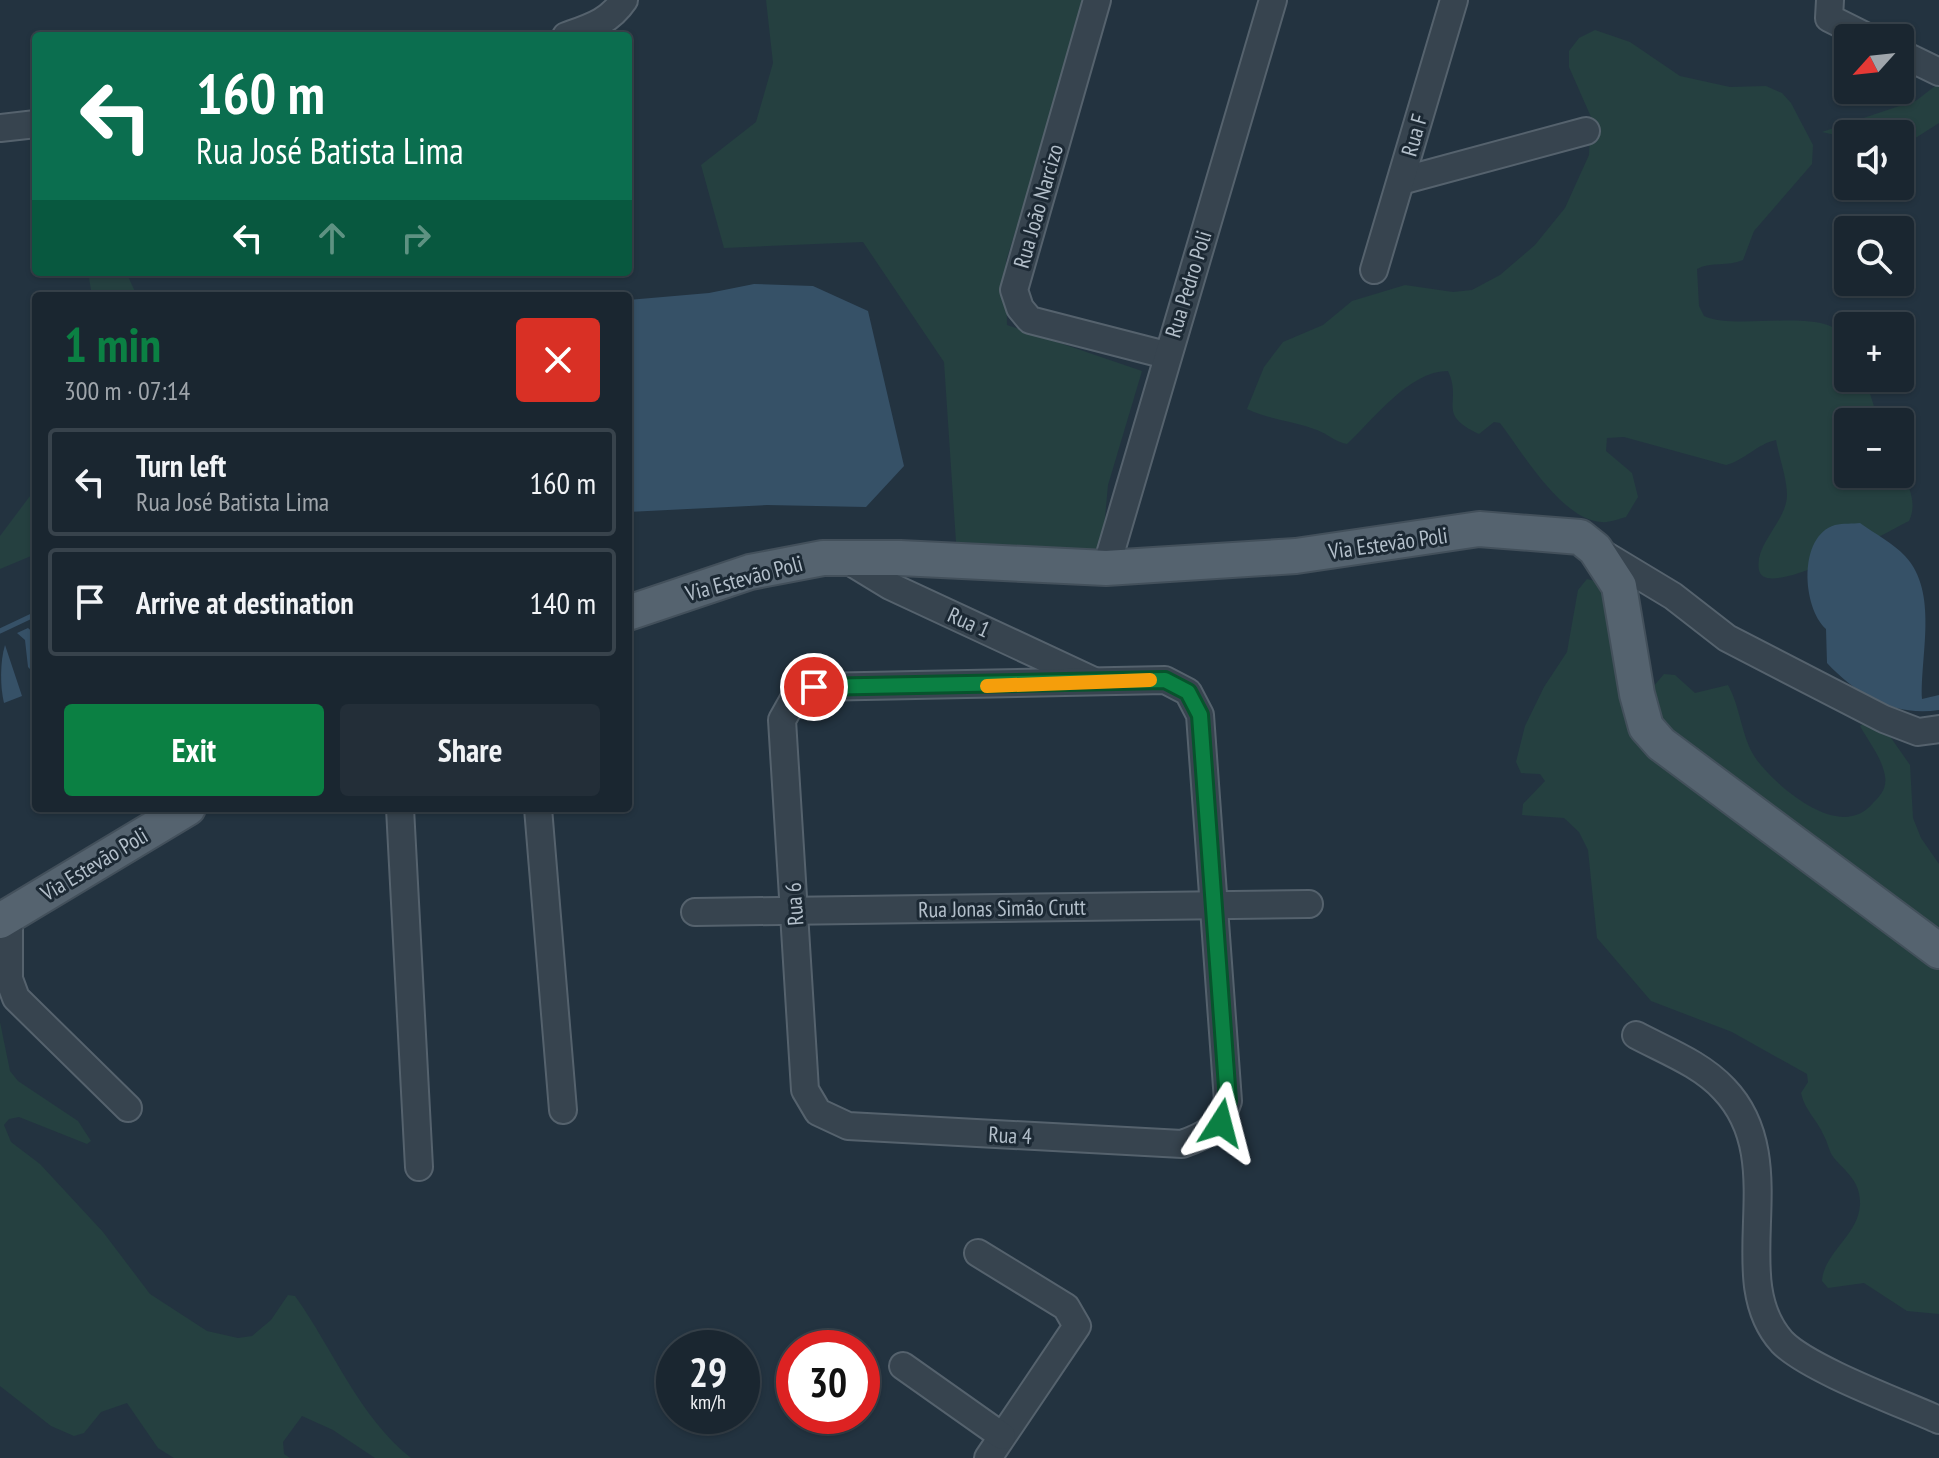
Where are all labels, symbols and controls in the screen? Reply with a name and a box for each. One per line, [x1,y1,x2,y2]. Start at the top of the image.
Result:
north arrow [1834,24,1914,104]
map controls [1834,24,1914,488]
text: 160 m [196,57,325,129]
icon: left [64,64,168,168]
street label: Rua F [1395,111,1433,159]
button: sound [1834,120,1914,200]
text: Rua José Batista Lima [196,127,464,174]
street label: Rua João Narcizo [1007,141,1069,271]
icon: left [226,216,270,260]
icon: ahead [310,216,354,260]
icon: right [394,216,438,260]
button: search [1834,216,1914,296]
street label: Rua Pedro Poli [1158,227,1218,341]
button: + [1834,312,1914,392]
text: 1 min [64,313,161,375]
button: close [516,318,600,402]
text: 300 m · 07:14 [64,374,190,407]
button: − [1834,408,1914,488]
text: Turn left [136,446,226,485]
icon: left [68,460,112,504]
text: 160 m [530,463,596,502]
text: Rua José Batista Lima [136,485,329,518]
street label: Via Estevão Poli [1326,521,1449,565]
street label: Via Estevão Poli [681,549,806,607]
icon: arrive [68,580,112,624]
text: Arrive at destination [136,583,354,622]
text: 140 m [530,583,596,622]
street label: Rua 1 [943,600,995,644]
pin [780,653,848,721]
icon: arrive [792,665,836,709]
button: Exit [64,704,324,796]
button: Share [340,704,600,796]
street label: Via Estevão Poli [34,821,153,907]
street label: Rua 6 [779,881,809,927]
street label: Rua Jonas Simão Crutt [918,893,1086,923]
position arrow [1179,1081,1263,1165]
street label: Rua 4 [988,1120,1033,1150]
speed limit sign: 30 [776,1330,880,1434]
text: 29 [689,1346,727,1398]
text: km/h [690,1389,726,1415]

